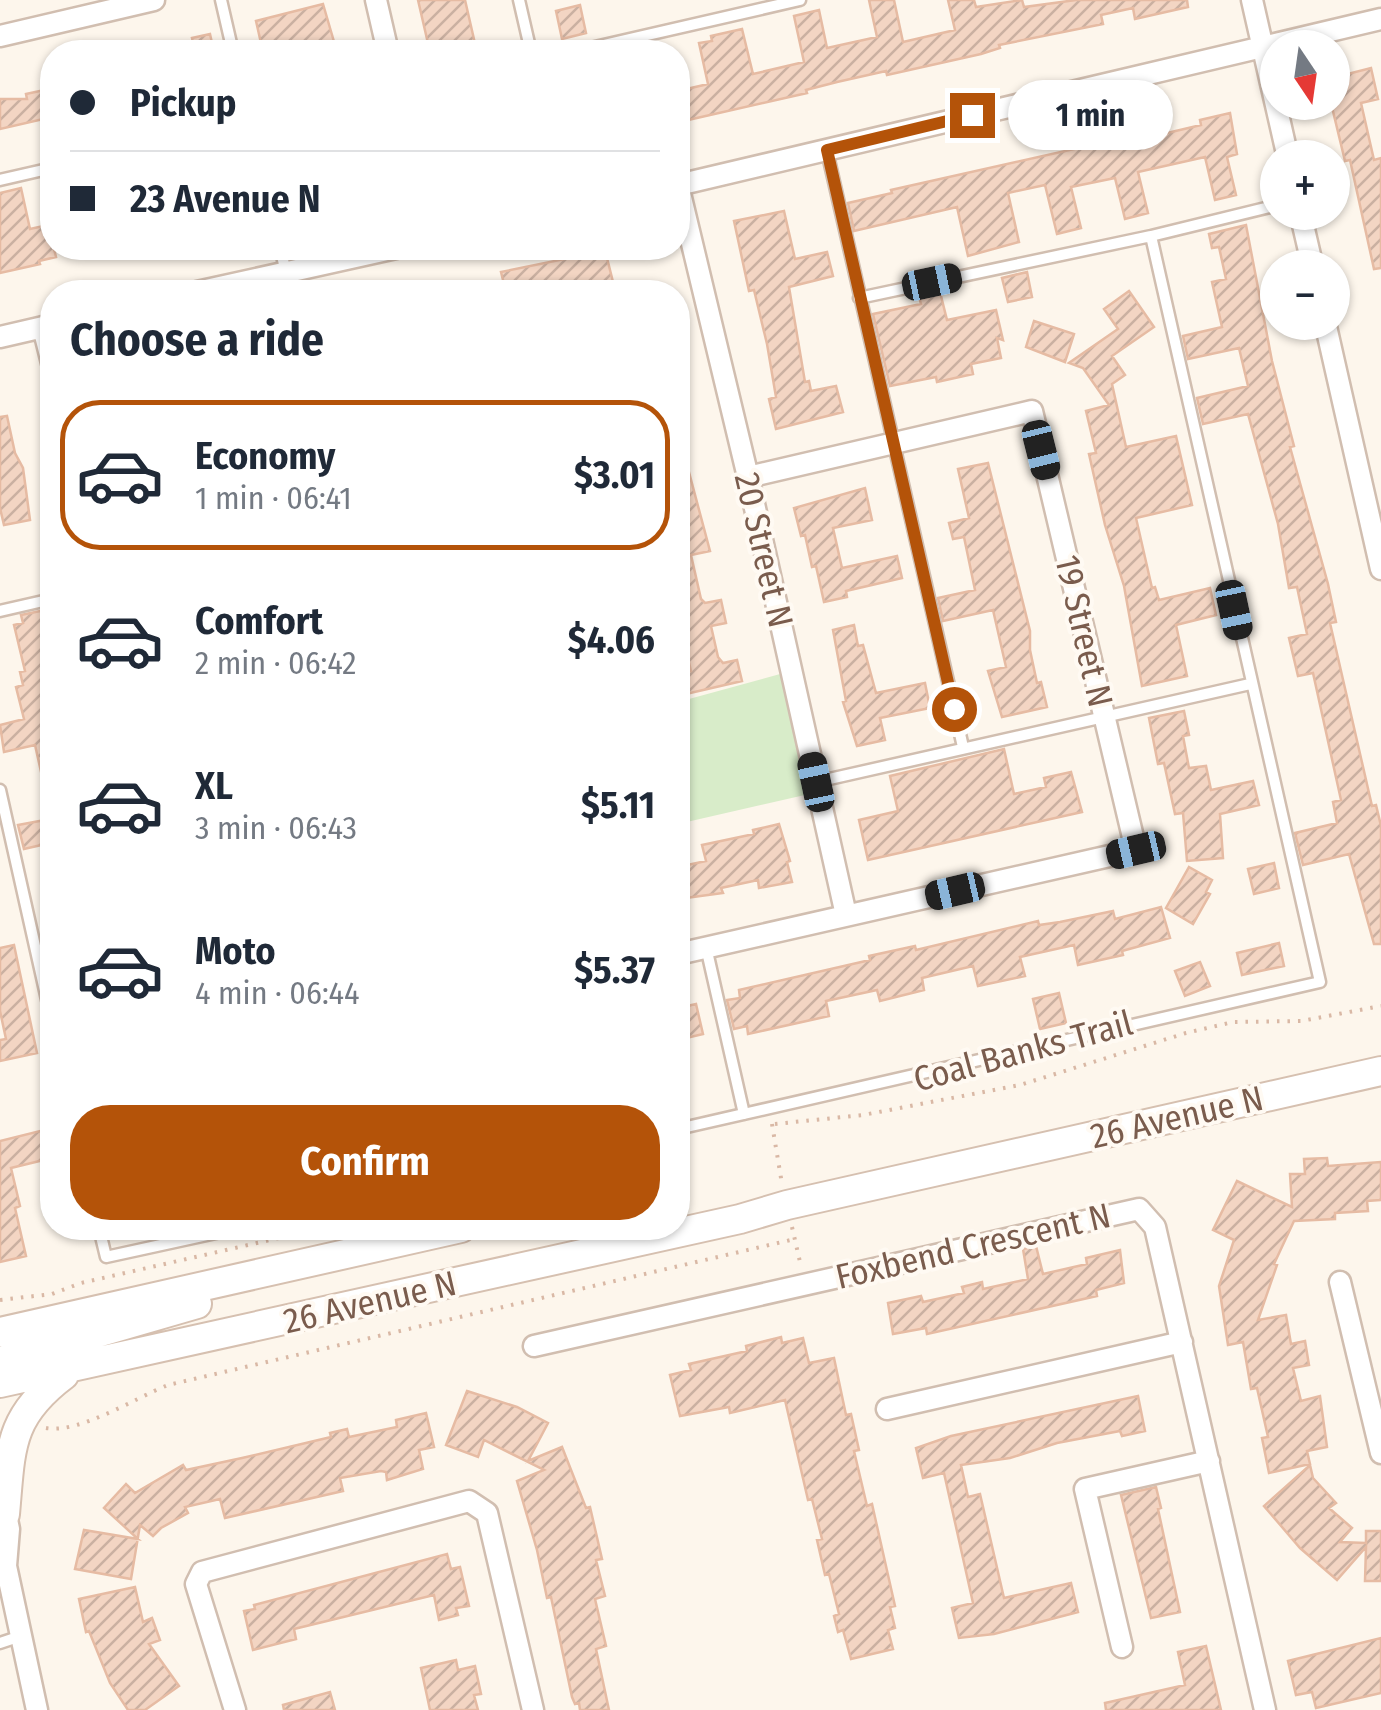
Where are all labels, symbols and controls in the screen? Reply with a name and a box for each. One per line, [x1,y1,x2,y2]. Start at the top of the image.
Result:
north arrow [1260,30,1350,120]
map controls [1260,30,1350,340]
text: Pickup [130,80,236,126]
callout: 1 min [1007,80,1172,150]
route end [950,93,995,138]
text: 1 min [1056,96,1125,134]
button: + [1260,140,1350,230]
text: 23 Avenue N [130,176,321,222]
button: − [1260,250,1350,340]
car [900,261,964,303]
text: Choose a ride [70,313,324,367]
car [1019,417,1063,483]
icon: car [75,430,165,520]
text: Economy [195,433,335,479]
text: $3.01 [574,452,655,498]
street label: 20 Street N [726,469,802,631]
text: 1 min · 06:41 [195,479,352,517]
street label: 19 Street N [1046,551,1122,711]
car [1213,578,1255,642]
icon: car [75,595,165,685]
text: Comfort [195,598,323,644]
text: $4.06 [568,617,655,663]
text: 2 min · 06:42 [195,644,356,682]
route start [932,687,977,732]
car [795,750,837,814]
icon: car [75,760,165,850]
text: XL [195,763,233,809]
text: $5.11 [581,782,655,828]
text: 3 min · 06:43 [195,809,357,847]
car [1103,829,1169,871]
car [922,870,988,912]
icon: car [75,925,165,1015]
text: Moto [195,928,276,974]
text: $5.37 [574,947,655,993]
text: 4 min · 06:44 [195,974,360,1012]
street label: Coal Banks Trail [909,1002,1137,1100]
street label: 26 Avenue N [1087,1077,1267,1157]
button: Confirm [70,1105,660,1220]
street label: Foxbend Crescent N [832,1194,1114,1298]
street label: 26 Avenue N [280,1262,460,1342]

